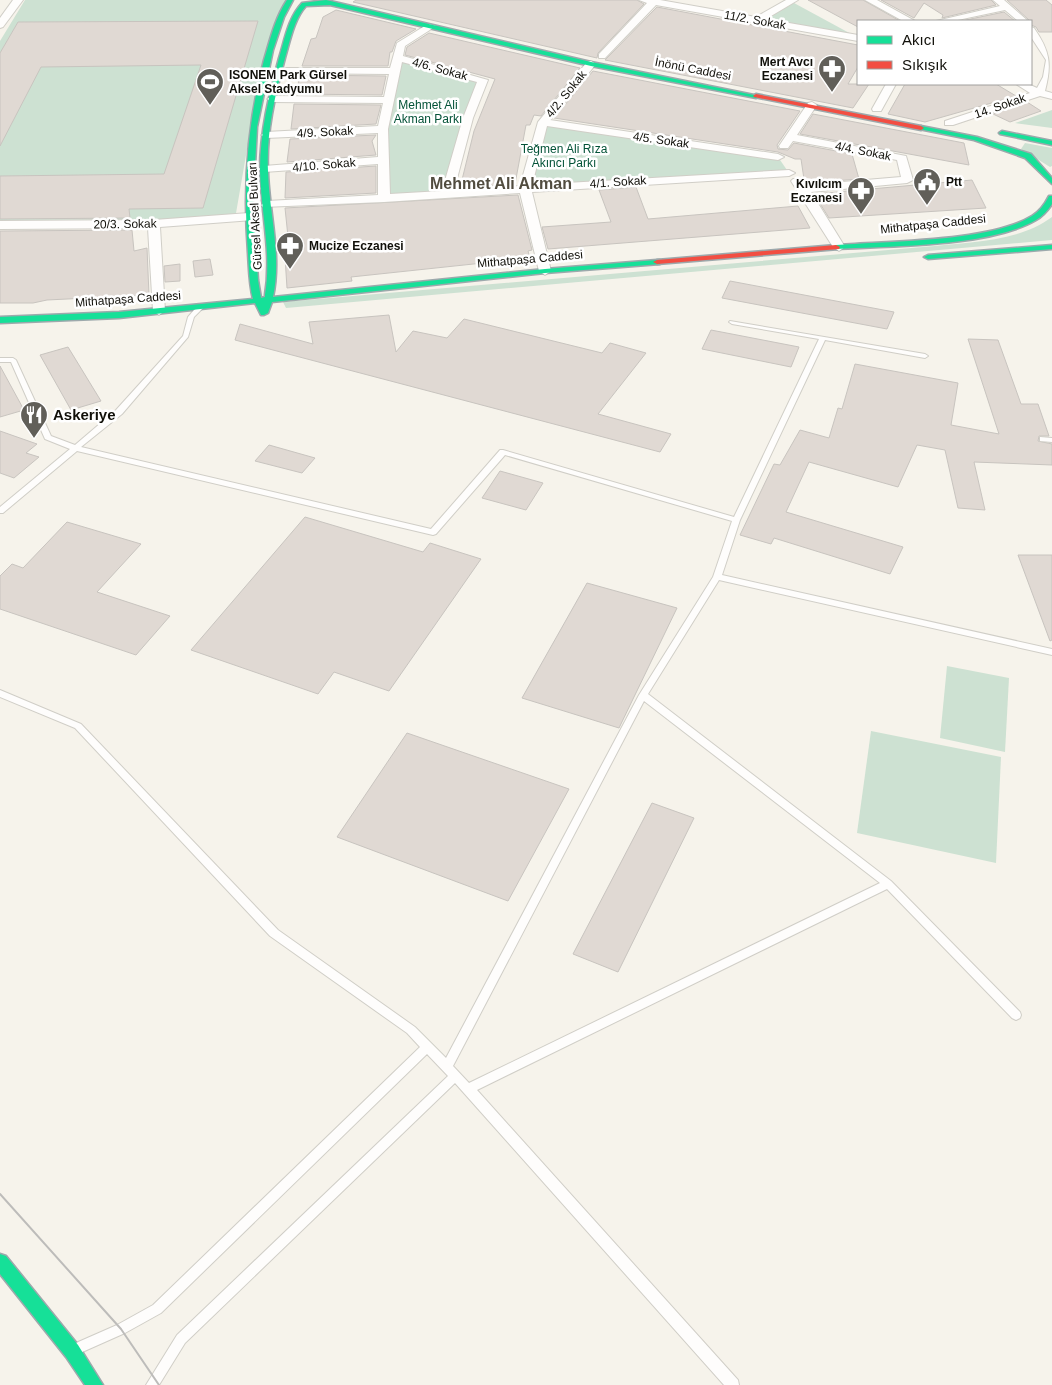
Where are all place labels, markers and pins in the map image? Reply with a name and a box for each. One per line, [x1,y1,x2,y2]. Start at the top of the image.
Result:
pharmacy icon: Mert Avcı Eczanesi [817,54,847,93]
place label: Mert Avcı Eczanesi [760,55,813,83]
sports icon: ISONEM Park Gürsel Aksel Stadyumu [195,67,225,106]
place label: ISONEM Park Gürsel Aksel Stadyumu [229,68,347,96]
public building icon: Ptt [912,167,942,206]
place label: Ptt [946,175,962,189]
pharmacy icon: Kıvılcım Eczanesi [846,176,876,215]
place label: Kıvılcım Eczanesi [791,177,842,205]
pharmacy icon: Mucize Eczanesi [275,231,305,270]
place label: Mucize Eczanesi [309,239,404,253]
restaurant icon: Askeriye [19,400,49,439]
place label: Askeriye [53,406,116,423]

